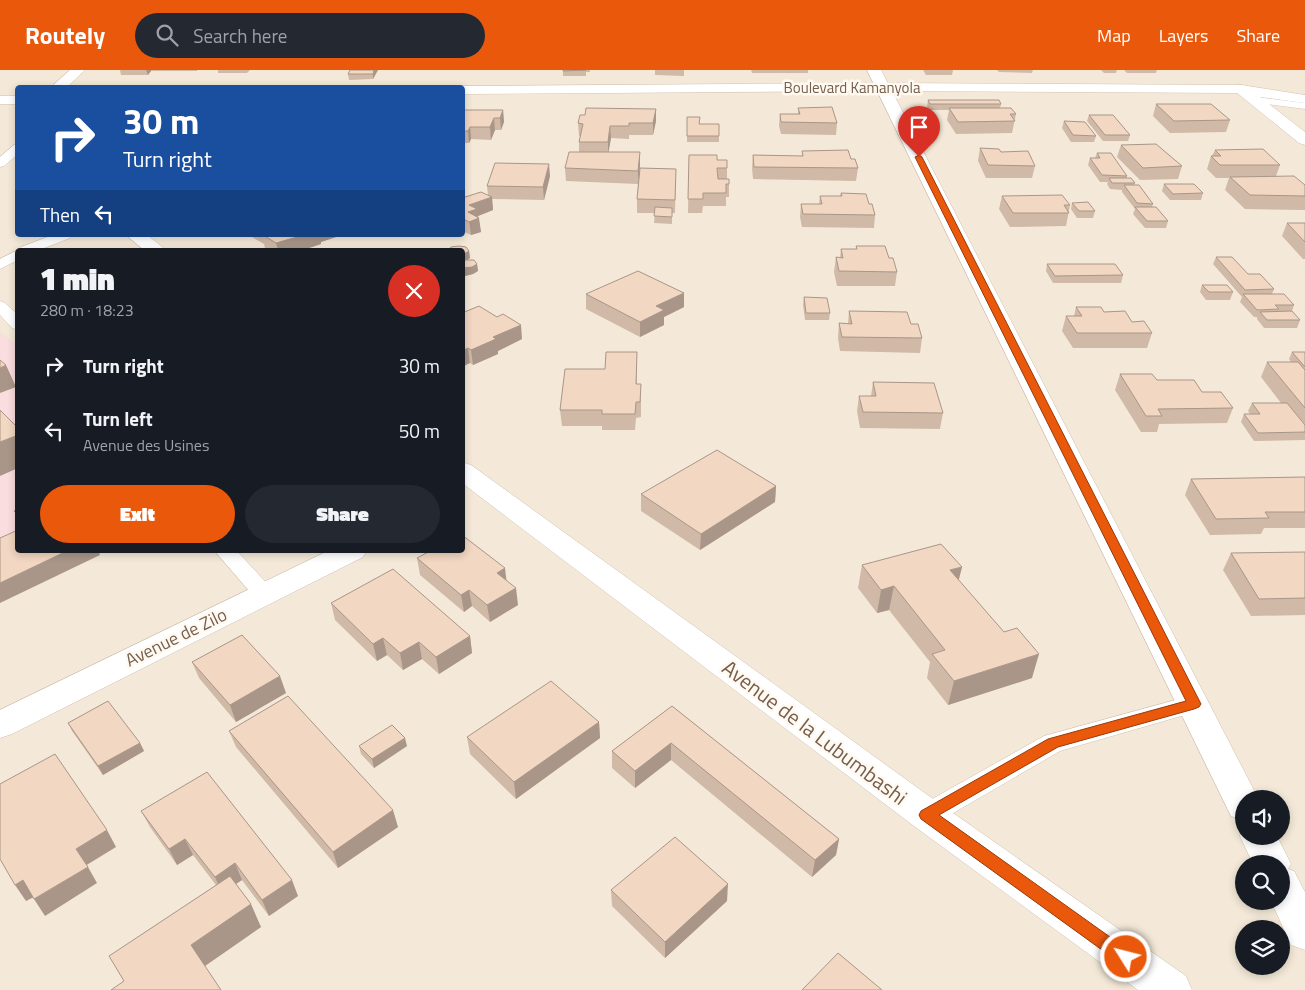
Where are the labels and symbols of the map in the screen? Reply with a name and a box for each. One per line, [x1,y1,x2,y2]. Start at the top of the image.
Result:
street label: Boulevard Kamanyola [784,76,921,99]
pin [898,106,940,157]
street label: Avenue de Zilo [121,601,231,673]
street label: Avenue de la Lubumbashi [716,652,914,812]
position arrow [1099,930,1151,982]

